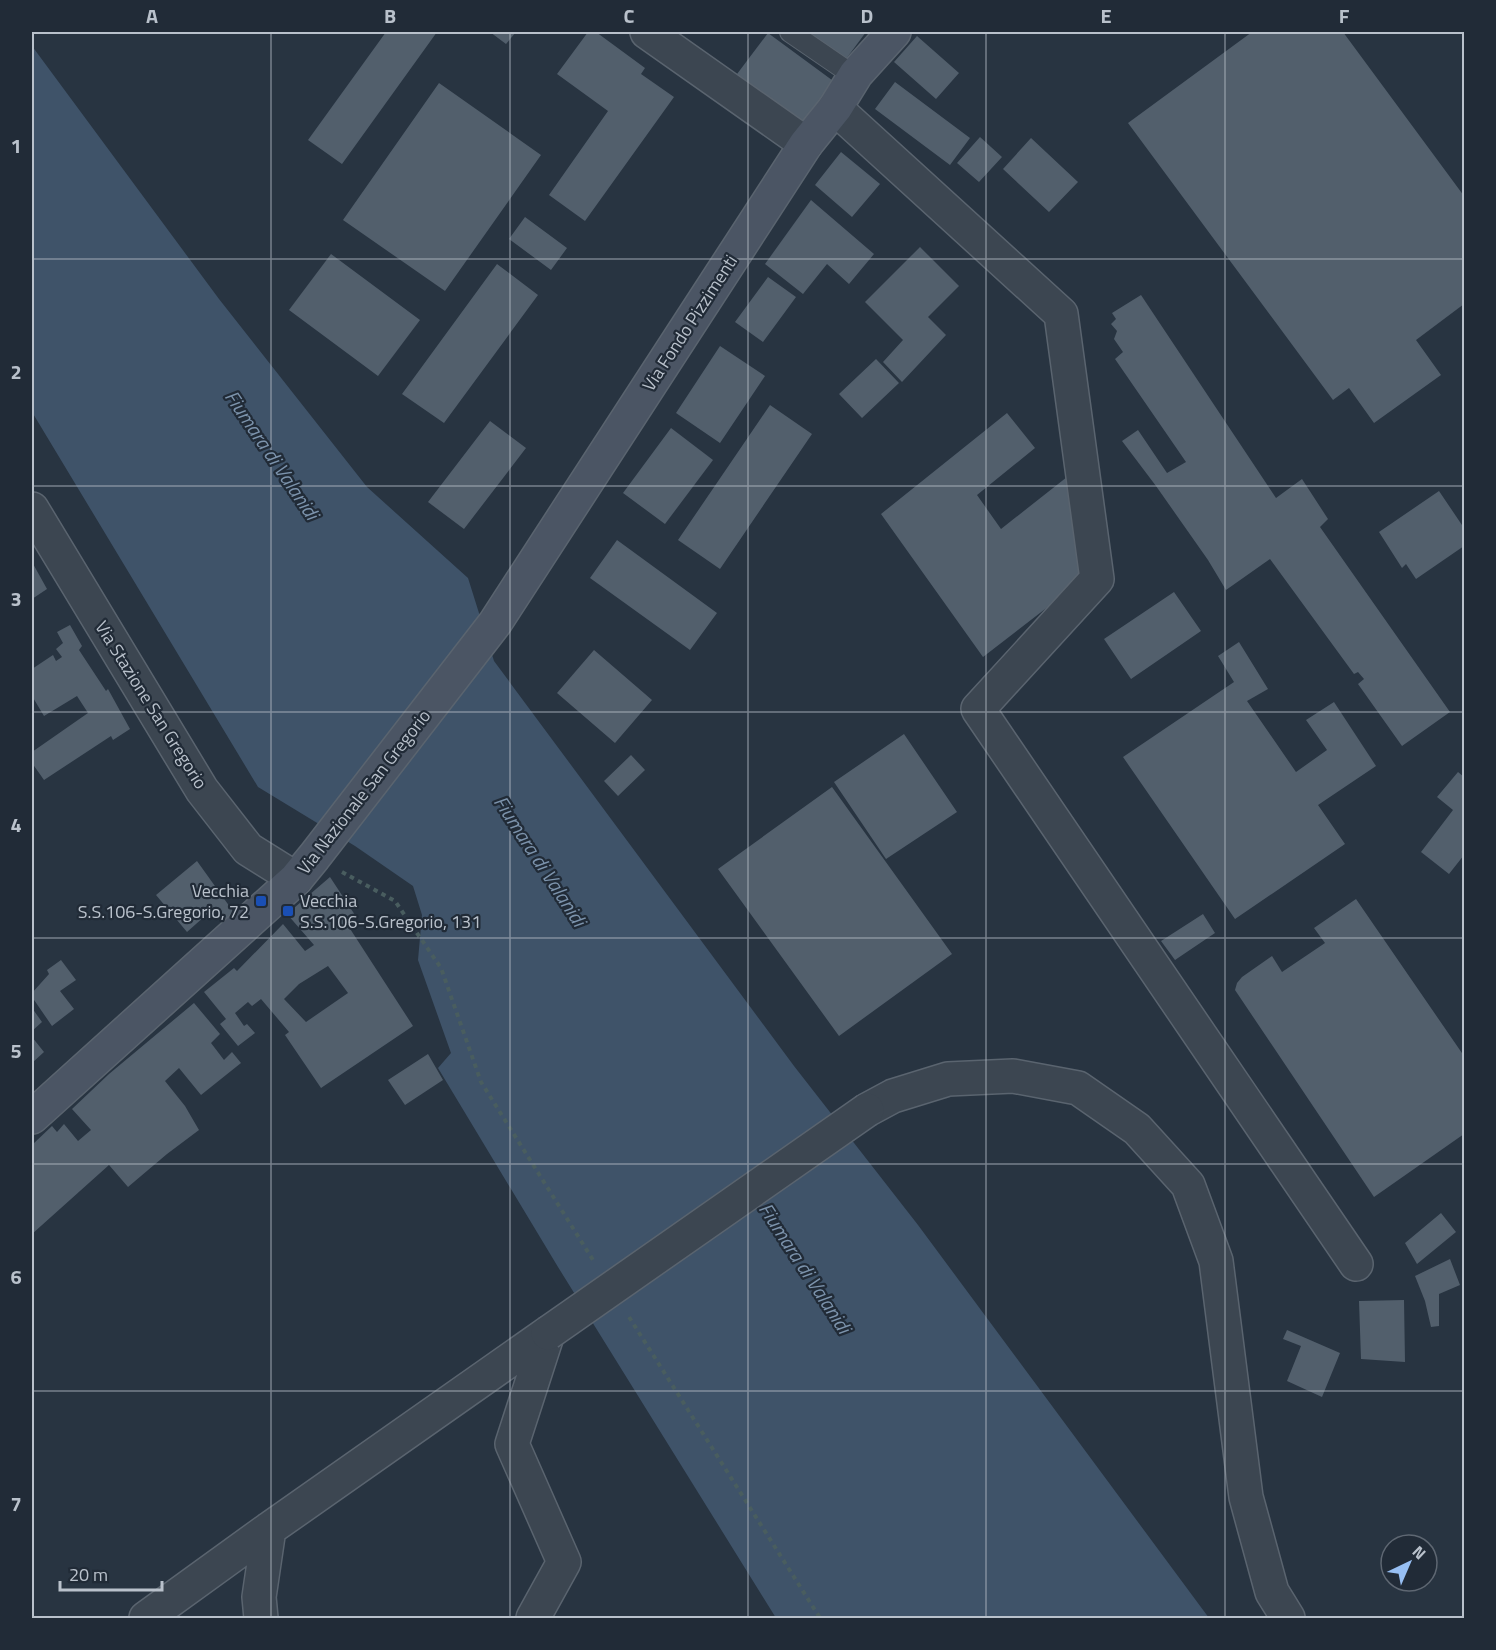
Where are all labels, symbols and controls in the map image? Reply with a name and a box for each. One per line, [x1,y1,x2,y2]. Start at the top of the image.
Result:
text: A [146,0,158,31]
text: B [384,0,396,31]
text: C [624,0,635,31]
text: D [861,0,873,31]
text: E [1100,0,1112,31]
text: F [1339,0,1350,31]
text: 1 [10,130,22,161]
street label: Via Fondo Pizzimenti [635,249,744,396]
text: 2 [10,356,22,387]
water label: Fiumara di Valanidi [217,383,329,528]
text: 3 [10,583,22,614]
street label: Via Stazione San Gregorio [89,615,214,794]
street label: Via Nazionale San Gregorio [290,703,437,880]
water label: Fiumara di Valanidi [486,789,596,935]
text: 4 [10,809,22,840]
place label: Vecchia S.S.106-S.Gregorio, 72 [78,877,249,925]
place label: Vecchia S.S.106-S.Gregorio, 131 [300,887,481,935]
marker: Vecchia S.S.106-S.Gregorio, 72 [254,894,268,908]
marker: Vecchia S.S.106-S.Gregorio, 131 [281,904,295,918]
text: 5 [10,1035,22,1066]
water label: Fiumara di Valanidi [751,1196,861,1342]
text: 6 [10,1261,22,1292]
text: 7 [10,1488,22,1519]
north arrow [1379,1533,1439,1593]
text: N [1407,1540,1432,1565]
scale bar [60,1554,162,1592]
text: 20 m [69,1561,108,1588]

